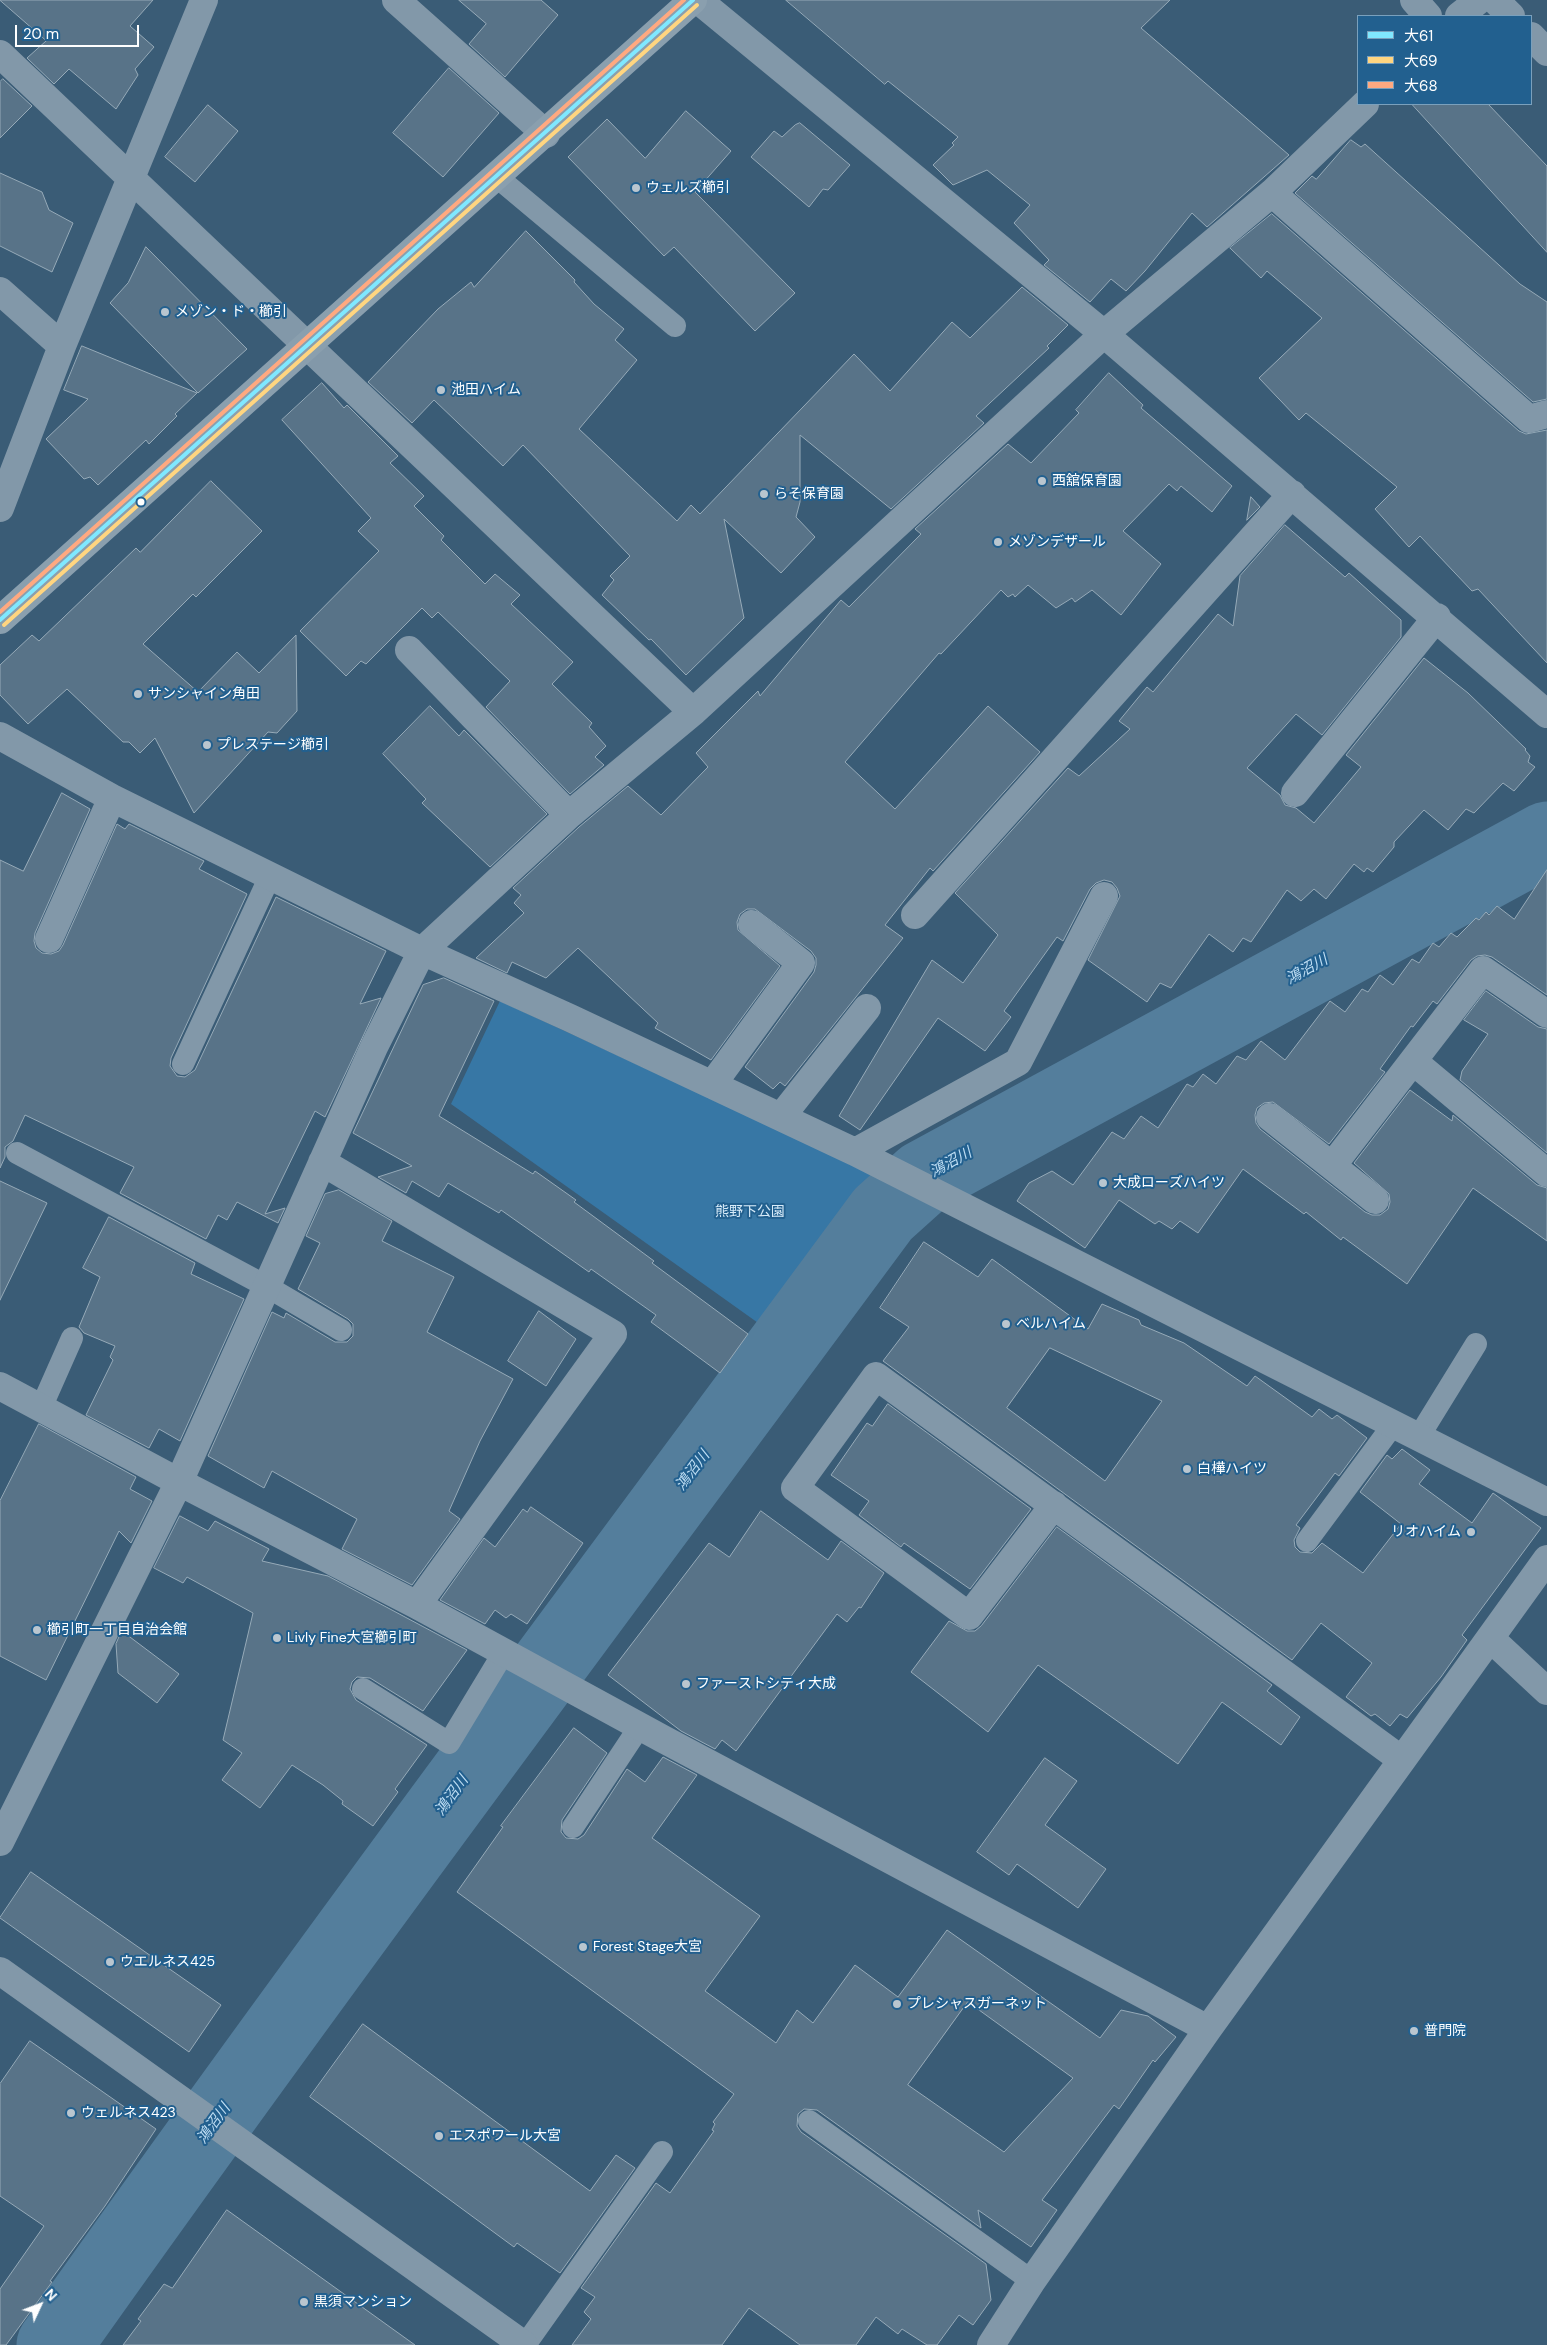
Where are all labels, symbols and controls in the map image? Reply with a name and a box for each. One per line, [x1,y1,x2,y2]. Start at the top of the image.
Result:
scale bar [18,15,141,47]
legend [1357,15,1532,105]
text: 20 m [23,24,59,44]
text: 大61 [1404,26,1433,46]
text: 大69 [1404,51,1438,71]
text: 大68 [1404,76,1438,96]
place label: ウェルズ櫛引 [646,180,730,196]
marker: ウェルズ櫛引 [630,182,642,194]
place label: メゾン・ド・櫛引 [175,304,287,320]
marker: メゾン・ド・櫛引 [159,306,171,318]
place label: 池田ハイム [451,382,521,398]
marker: 池田ハイム [435,384,447,396]
place label: 西舘保育園 [1052,473,1122,489]
marker: 西舘保育園 [1036,475,1048,487]
place label: らそ保育園 [774,486,844,502]
marker: らそ保育園 [758,488,770,500]
unlabelled marker [136,497,146,507]
place label: メゾンデザール [1008,534,1106,550]
marker: メゾンデザール [992,536,1004,548]
place label: サンシャイン角田 [148,686,260,702]
marker: サンシャイン角田 [132,688,144,700]
place label: プレステージ櫛引 [217,737,329,753]
marker: プレステージ櫛引 [201,739,213,751]
water label: 鴻沼川 [1283,951,1331,989]
water label: 鴻沼川 [927,1144,975,1182]
place label: 大成ローズハイツ [1113,1175,1225,1191]
marker: 大成ローズハイツ [1097,1177,1109,1189]
park label: 熊野下公園 [715,1204,785,1220]
place label: ベルハイム [1016,1316,1086,1332]
marker: ベルハイム [1000,1318,1012,1330]
water label: 鴻沼川 [672,1448,714,1494]
place label: 白樺ハイツ [1197,1461,1267,1477]
marker: 白樺ハイツ [1181,1463,1193,1475]
place label: リオハイム [1391,1524,1461,1540]
marker: リオハイム [1465,1526,1477,1538]
place label: 櫛引町一丁目自治会館 [47,1622,187,1638]
marker: 櫛引町一丁目自治会館 [31,1624,43,1636]
place label: Livly Fine大宮櫛引町 [287,1630,417,1646]
marker: Livly Fine大宮櫛引町 [271,1632,283,1644]
place label: ファーストシティ大成 [696,1676,836,1692]
marker: ファーストシティ大成 [680,1678,692,1690]
water label: 鴻沼川 [431,1773,473,1819]
place label: Forest Stage大宮 [593,1939,702,1955]
marker: Forest Stage大宮 [577,1941,589,1953]
place label: ウエルネス425 [120,1954,215,1970]
marker: ウエルネス425 [104,1956,116,1968]
place label: プレシャスガーネット [907,1996,1047,2012]
marker: プレシャスガーネット [891,1998,903,2010]
place label: 普門院 [1424,2023,1466,2039]
marker: 普門院 [1408,2025,1420,2037]
water label: 鴻沼川 [193,2101,235,2147]
place label: ウェルネス423 [81,2105,176,2121]
marker: ウェルネス423 [65,2107,77,2119]
place label: エスポワール大宮 [449,2128,561,2144]
marker: エスポワール大宮 [433,2130,445,2142]
north arrow [15,2280,65,2330]
text: N [41,2285,61,2305]
place label: 黒須マンション [314,2294,412,2310]
marker: 黒須マンション [298,2296,310,2308]

